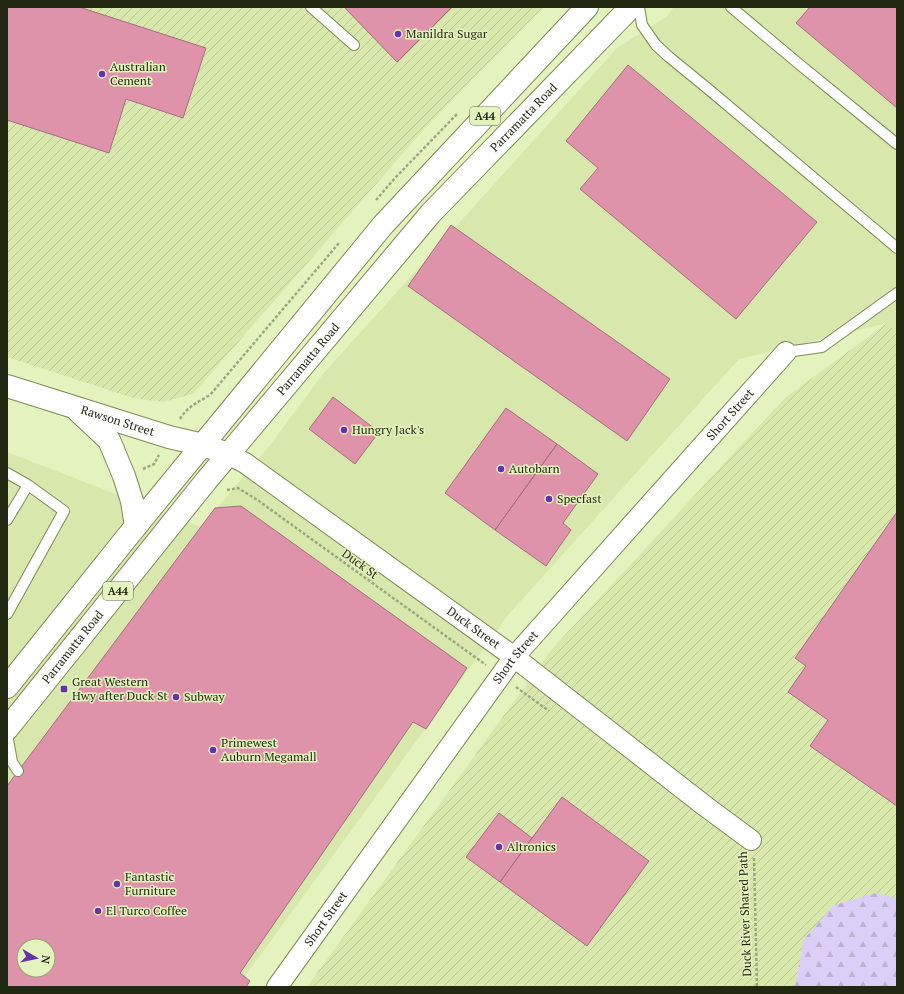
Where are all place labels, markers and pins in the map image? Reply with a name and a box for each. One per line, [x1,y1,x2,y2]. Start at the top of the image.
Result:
place label: Manildra Sugar [406,26,488,41]
marker: Manildra Sugar [393,29,403,39]
place label: Australian Cement [110,59,166,88]
marker: Australian Cement [97,69,107,79]
place label: Hungry Jack's [352,422,424,437]
marker: Hungry Jack's [339,425,349,435]
place label: Autobarn [509,461,560,476]
marker: Autobarn [496,464,506,474]
place label: Specfast [557,491,602,506]
marker: Specfast [544,494,554,504]
place label: Great Western Hwy after Duck St [72,674,168,703]
marker: Great Western Hwy after Duck St [59,684,69,694]
place label: Subway [184,689,226,704]
marker: Subway [171,692,181,702]
place label: Primewest Auburn Megamall [221,735,317,764]
marker: Primewest Auburn Megamall [208,745,218,755]
place label: Altronics [507,839,556,854]
marker: Altronics [494,842,504,852]
place label: Fantastic Furniture [125,869,176,898]
marker: Fantastic Furniture [112,879,122,889]
place label: El Turco Coffee [106,903,187,918]
marker: El Turco Coffee [93,906,103,916]

